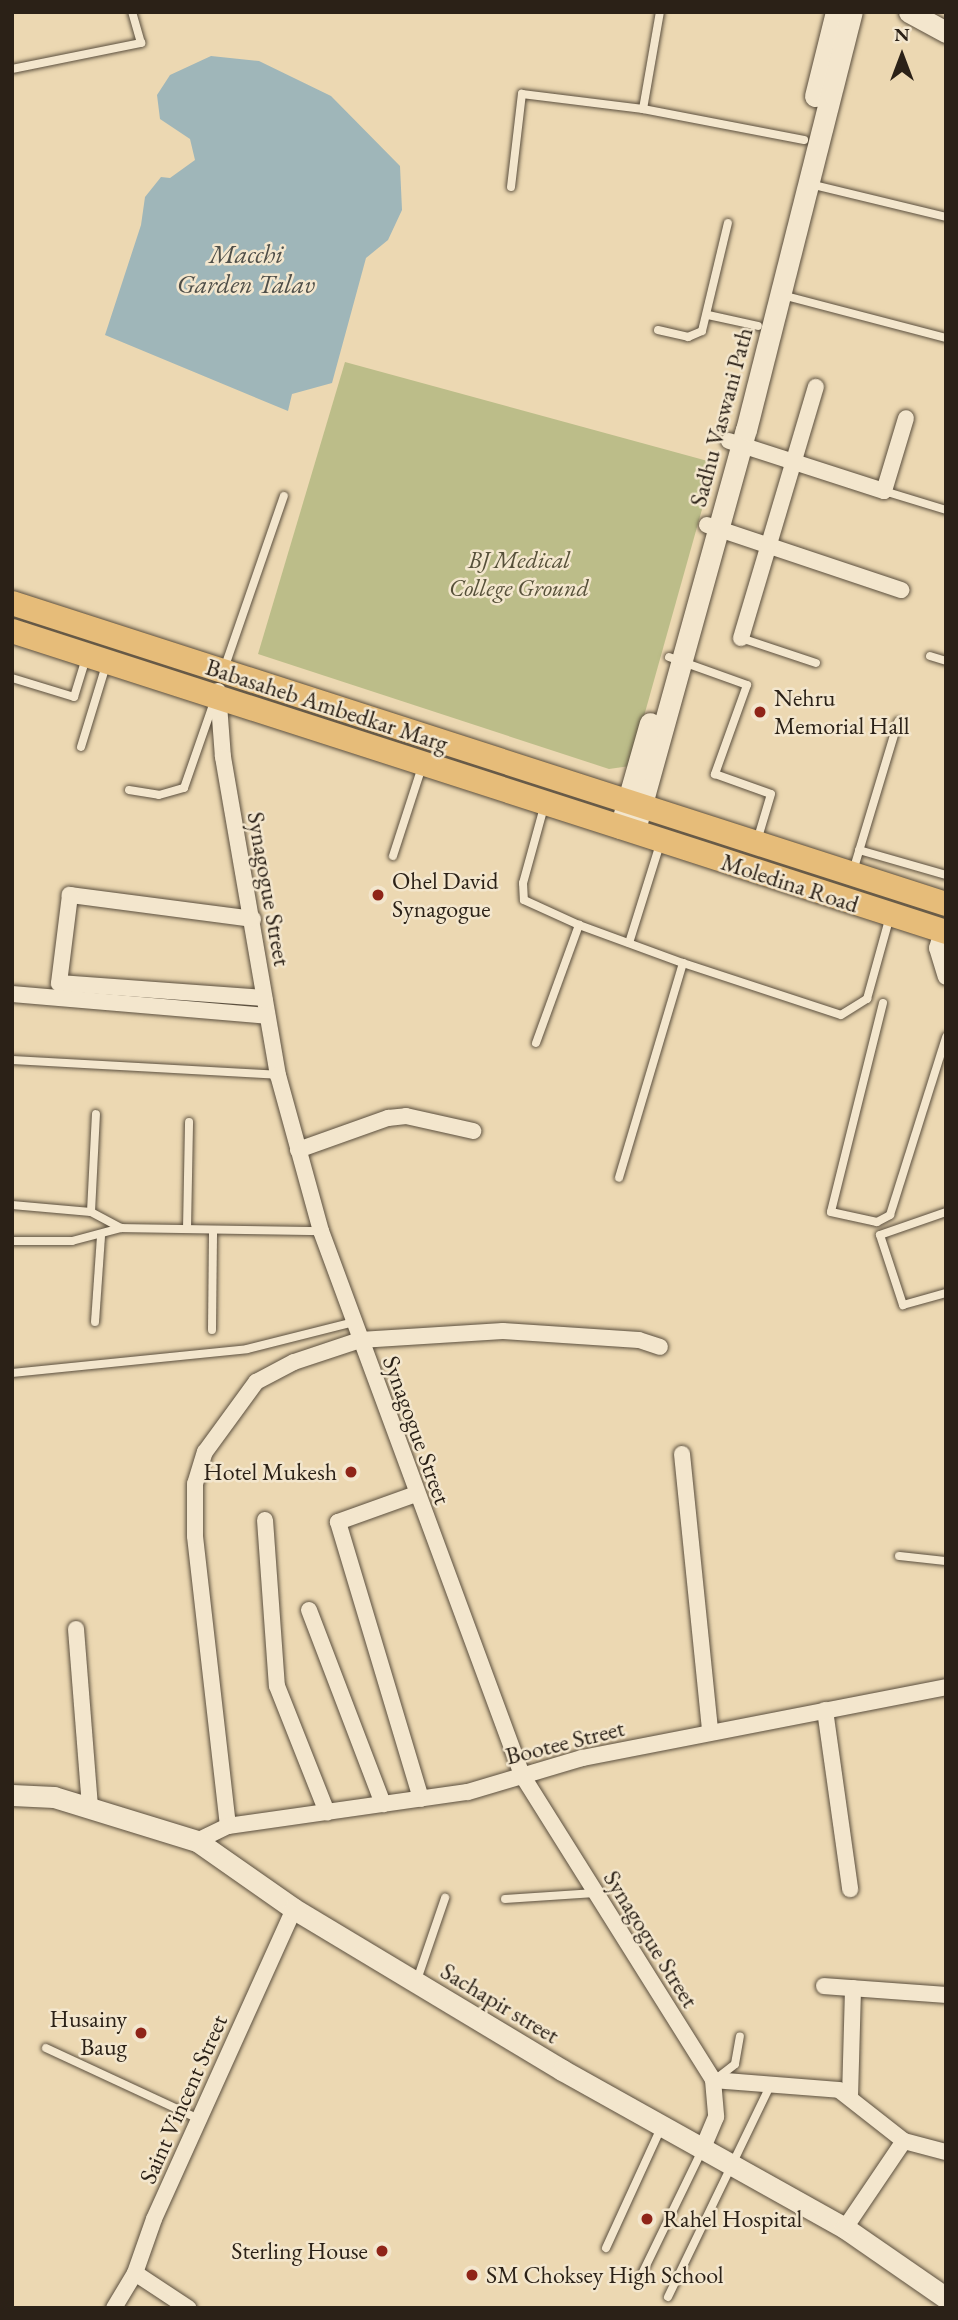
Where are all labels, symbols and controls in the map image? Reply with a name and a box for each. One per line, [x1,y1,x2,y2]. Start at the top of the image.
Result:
north arrow [867,21,937,91]
text: N [894,22,910,47]
water label: Macchi Garden Talav [177,239,315,300]
street label: Sadhu Vaswani Path [683,324,759,510]
park label: BJ Medical College Ground [449,546,589,602]
street label: Babasaheb Ambedkar Marg [202,652,452,758]
place label: Nehru Memorial Hall [774,684,910,740]
marker: Nehru Memorial Hall [752,704,768,720]
street label: Synagogue Street [241,810,297,968]
street label: Moledina Road [718,847,862,919]
place label: Ohel David Synagogue [392,867,498,923]
marker: Ohel David Synagogue [370,887,386,903]
street label: Synagogue Street [377,1352,457,1508]
place label: Hotel Mukesh [203,1458,337,1486]
marker: Hotel Mukesh [343,1464,359,1480]
street label: Bootee Street [503,1713,627,1771]
street label: Synagogue Street [597,1865,705,2013]
street label: Sachapir street [436,1956,564,2050]
place label: Husainy Baug [49,2005,127,2061]
street label: Saint Vincent Street [133,2010,233,2188]
marker: Husainy Baug [133,2025,149,2041]
place label: Rahel Hospital [663,2205,802,2233]
marker: Rahel Hospital [637,2209,657,2229]
place label: Sterling House [231,2237,368,2265]
marker: Sterling House [374,2243,390,2259]
place label: SM Choksey High School [486,2261,724,2289]
marker: SM Choksey High School [464,2267,480,2283]

